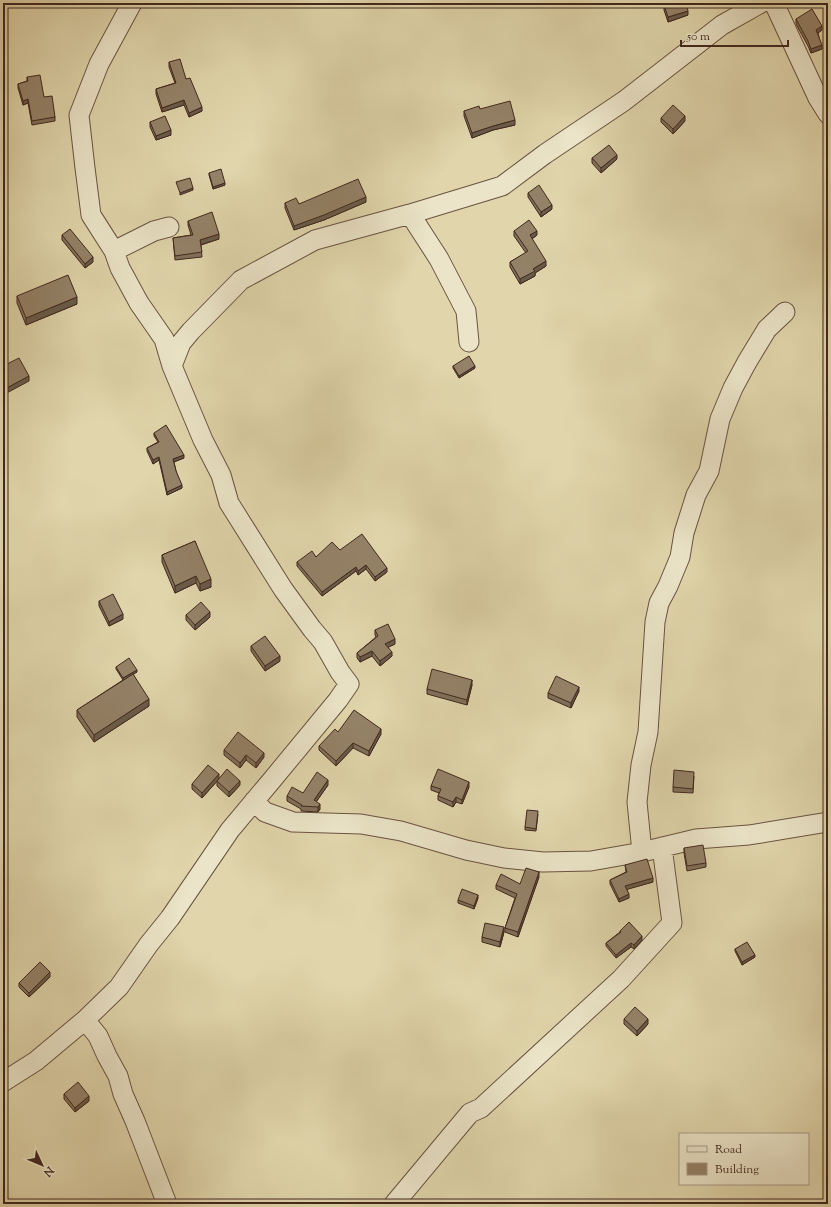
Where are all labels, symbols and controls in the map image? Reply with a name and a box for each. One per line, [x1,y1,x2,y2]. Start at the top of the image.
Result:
scale bar [681,22,788,48]
text: 50 m [686,28,710,46]
legend [679,1133,809,1185]
text: Road [715,1141,742,1159]
north arrow [22,1145,62,1185]
text: Building [715,1161,759,1179]
text: N [40,1162,58,1180]

